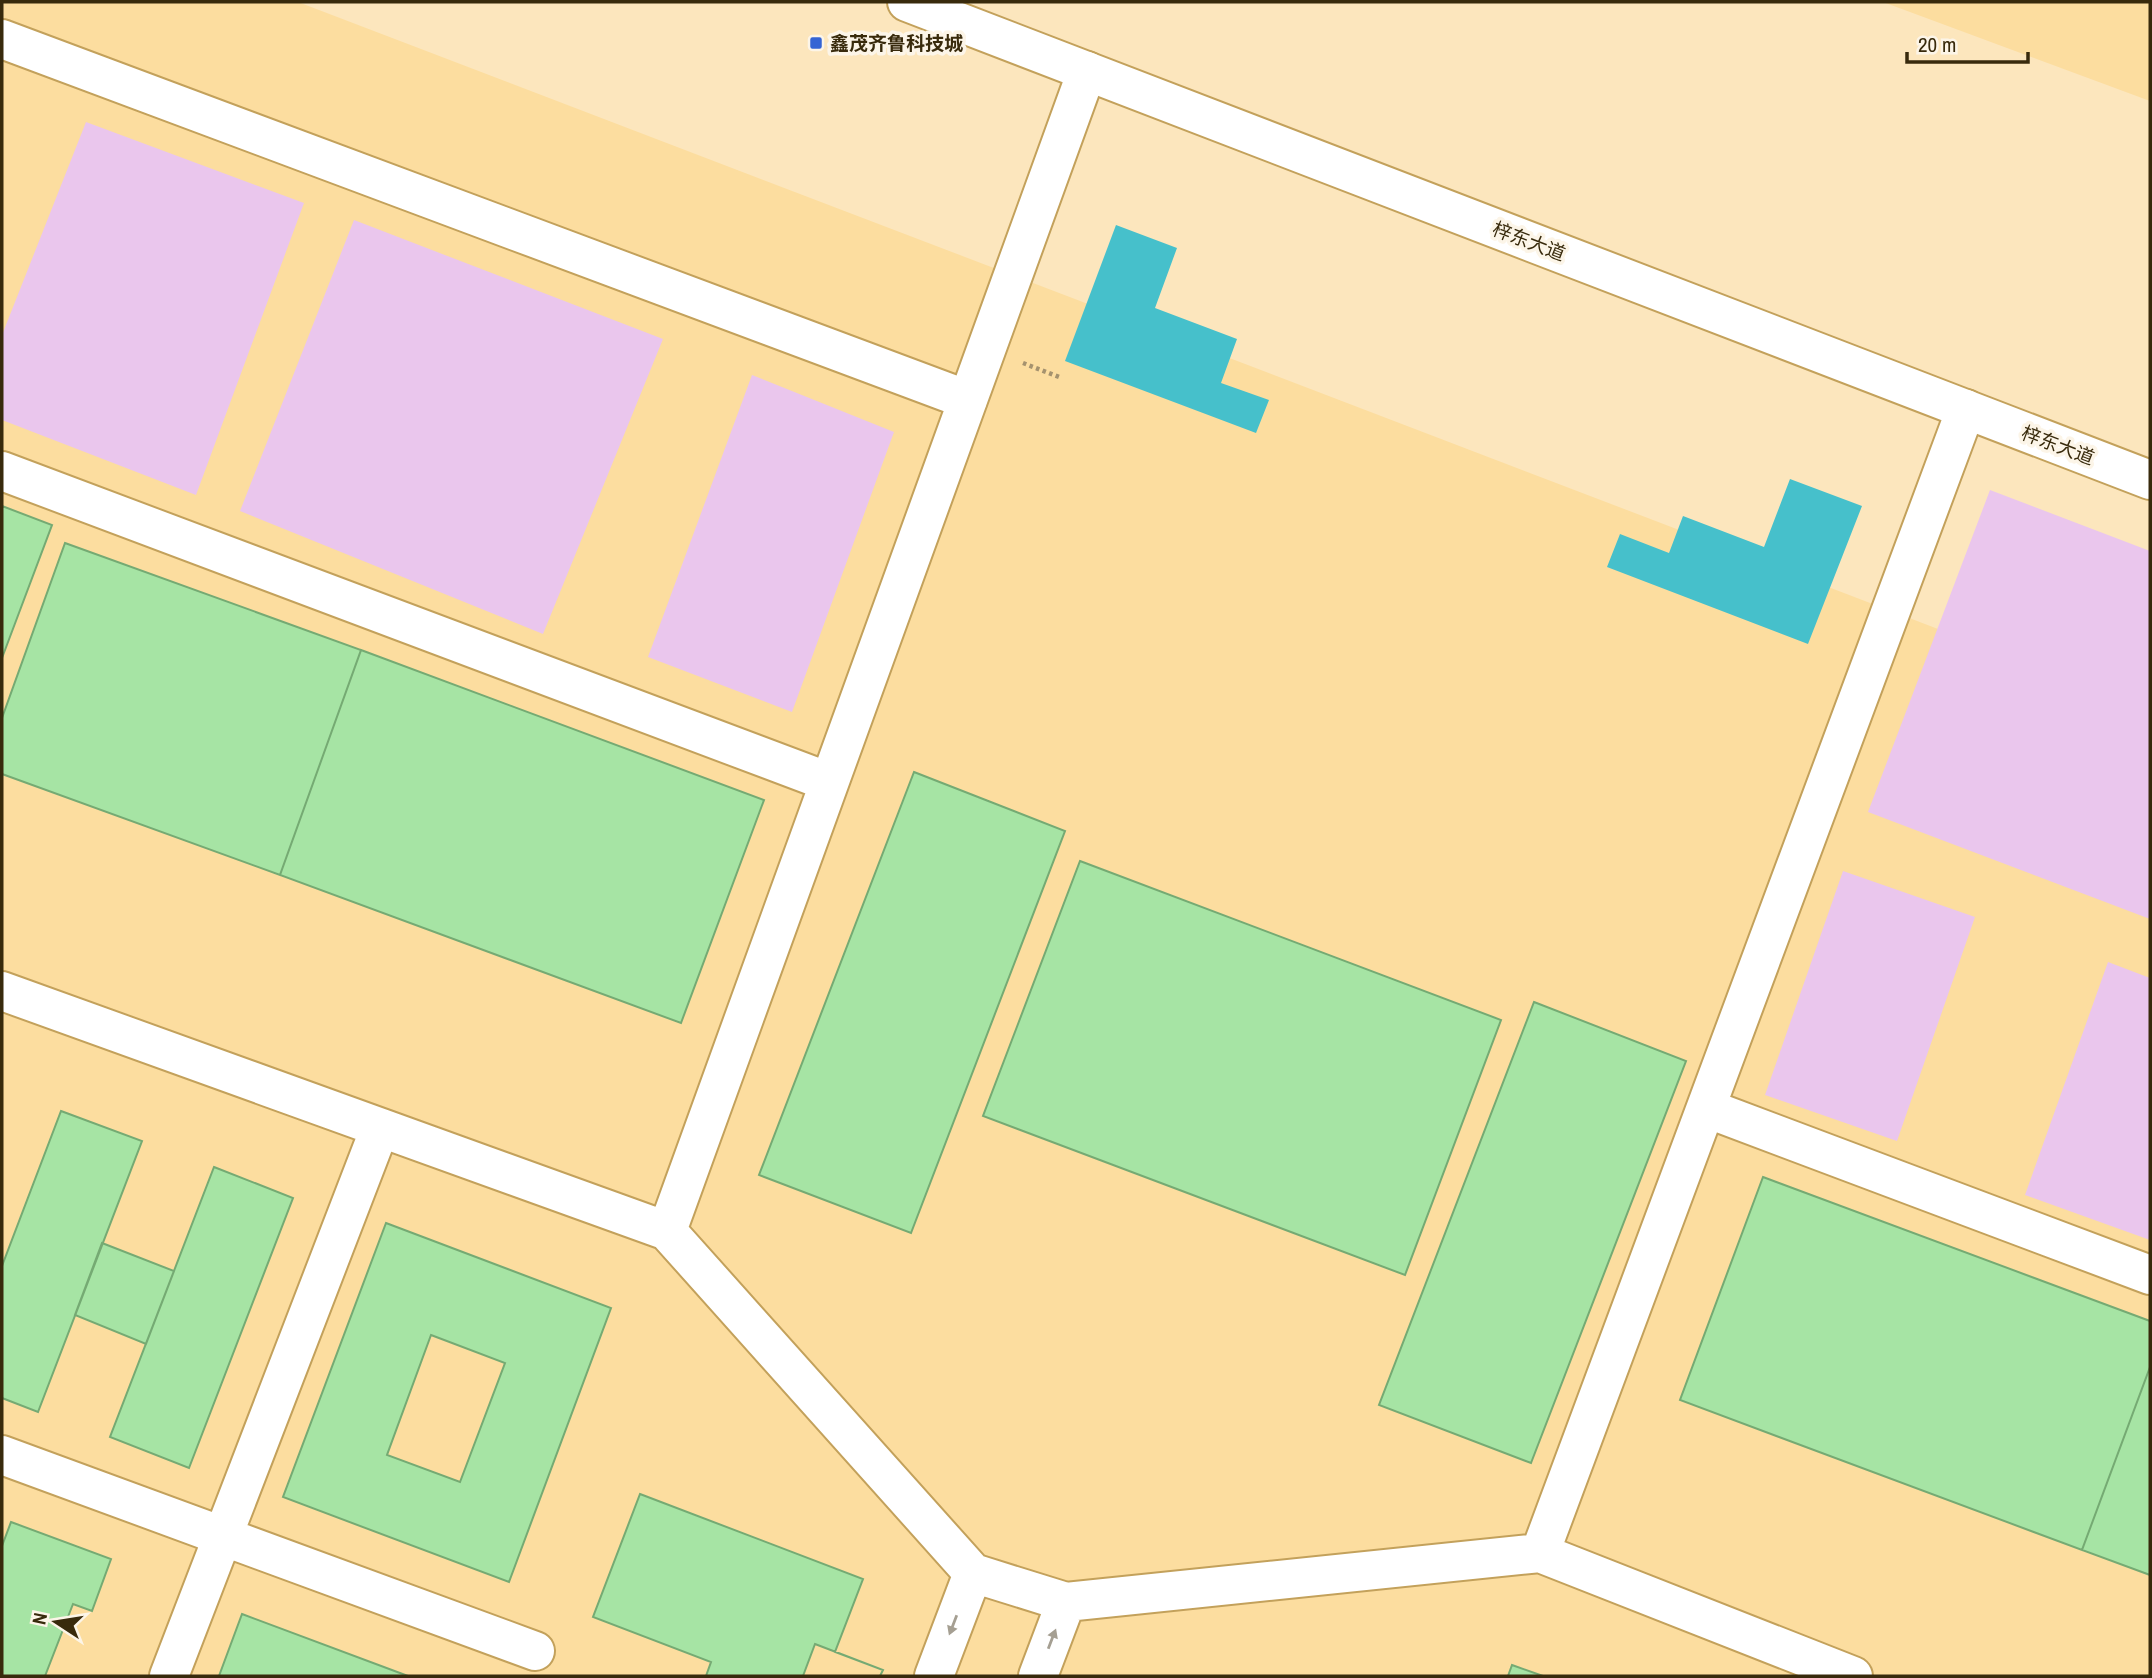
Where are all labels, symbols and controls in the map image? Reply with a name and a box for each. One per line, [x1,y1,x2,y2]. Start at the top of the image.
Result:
scale bar [1907,21,2028,65]
place label: 鑫茂齐鲁科技城 [830,30,963,56]
text: 20 m [1918,30,1956,59]
marker: 鑫茂齐鲁科技城 [808,35,824,51]
street label: 梓东大道 [1489,215,1569,267]
street label: 梓东大道 [2018,419,2098,471]
north arrow [21,1587,91,1657]
text: N [25,1610,53,1627]
one-way arrow [948,1614,959,1635]
one-way arrow [1046,1629,1057,1650]

